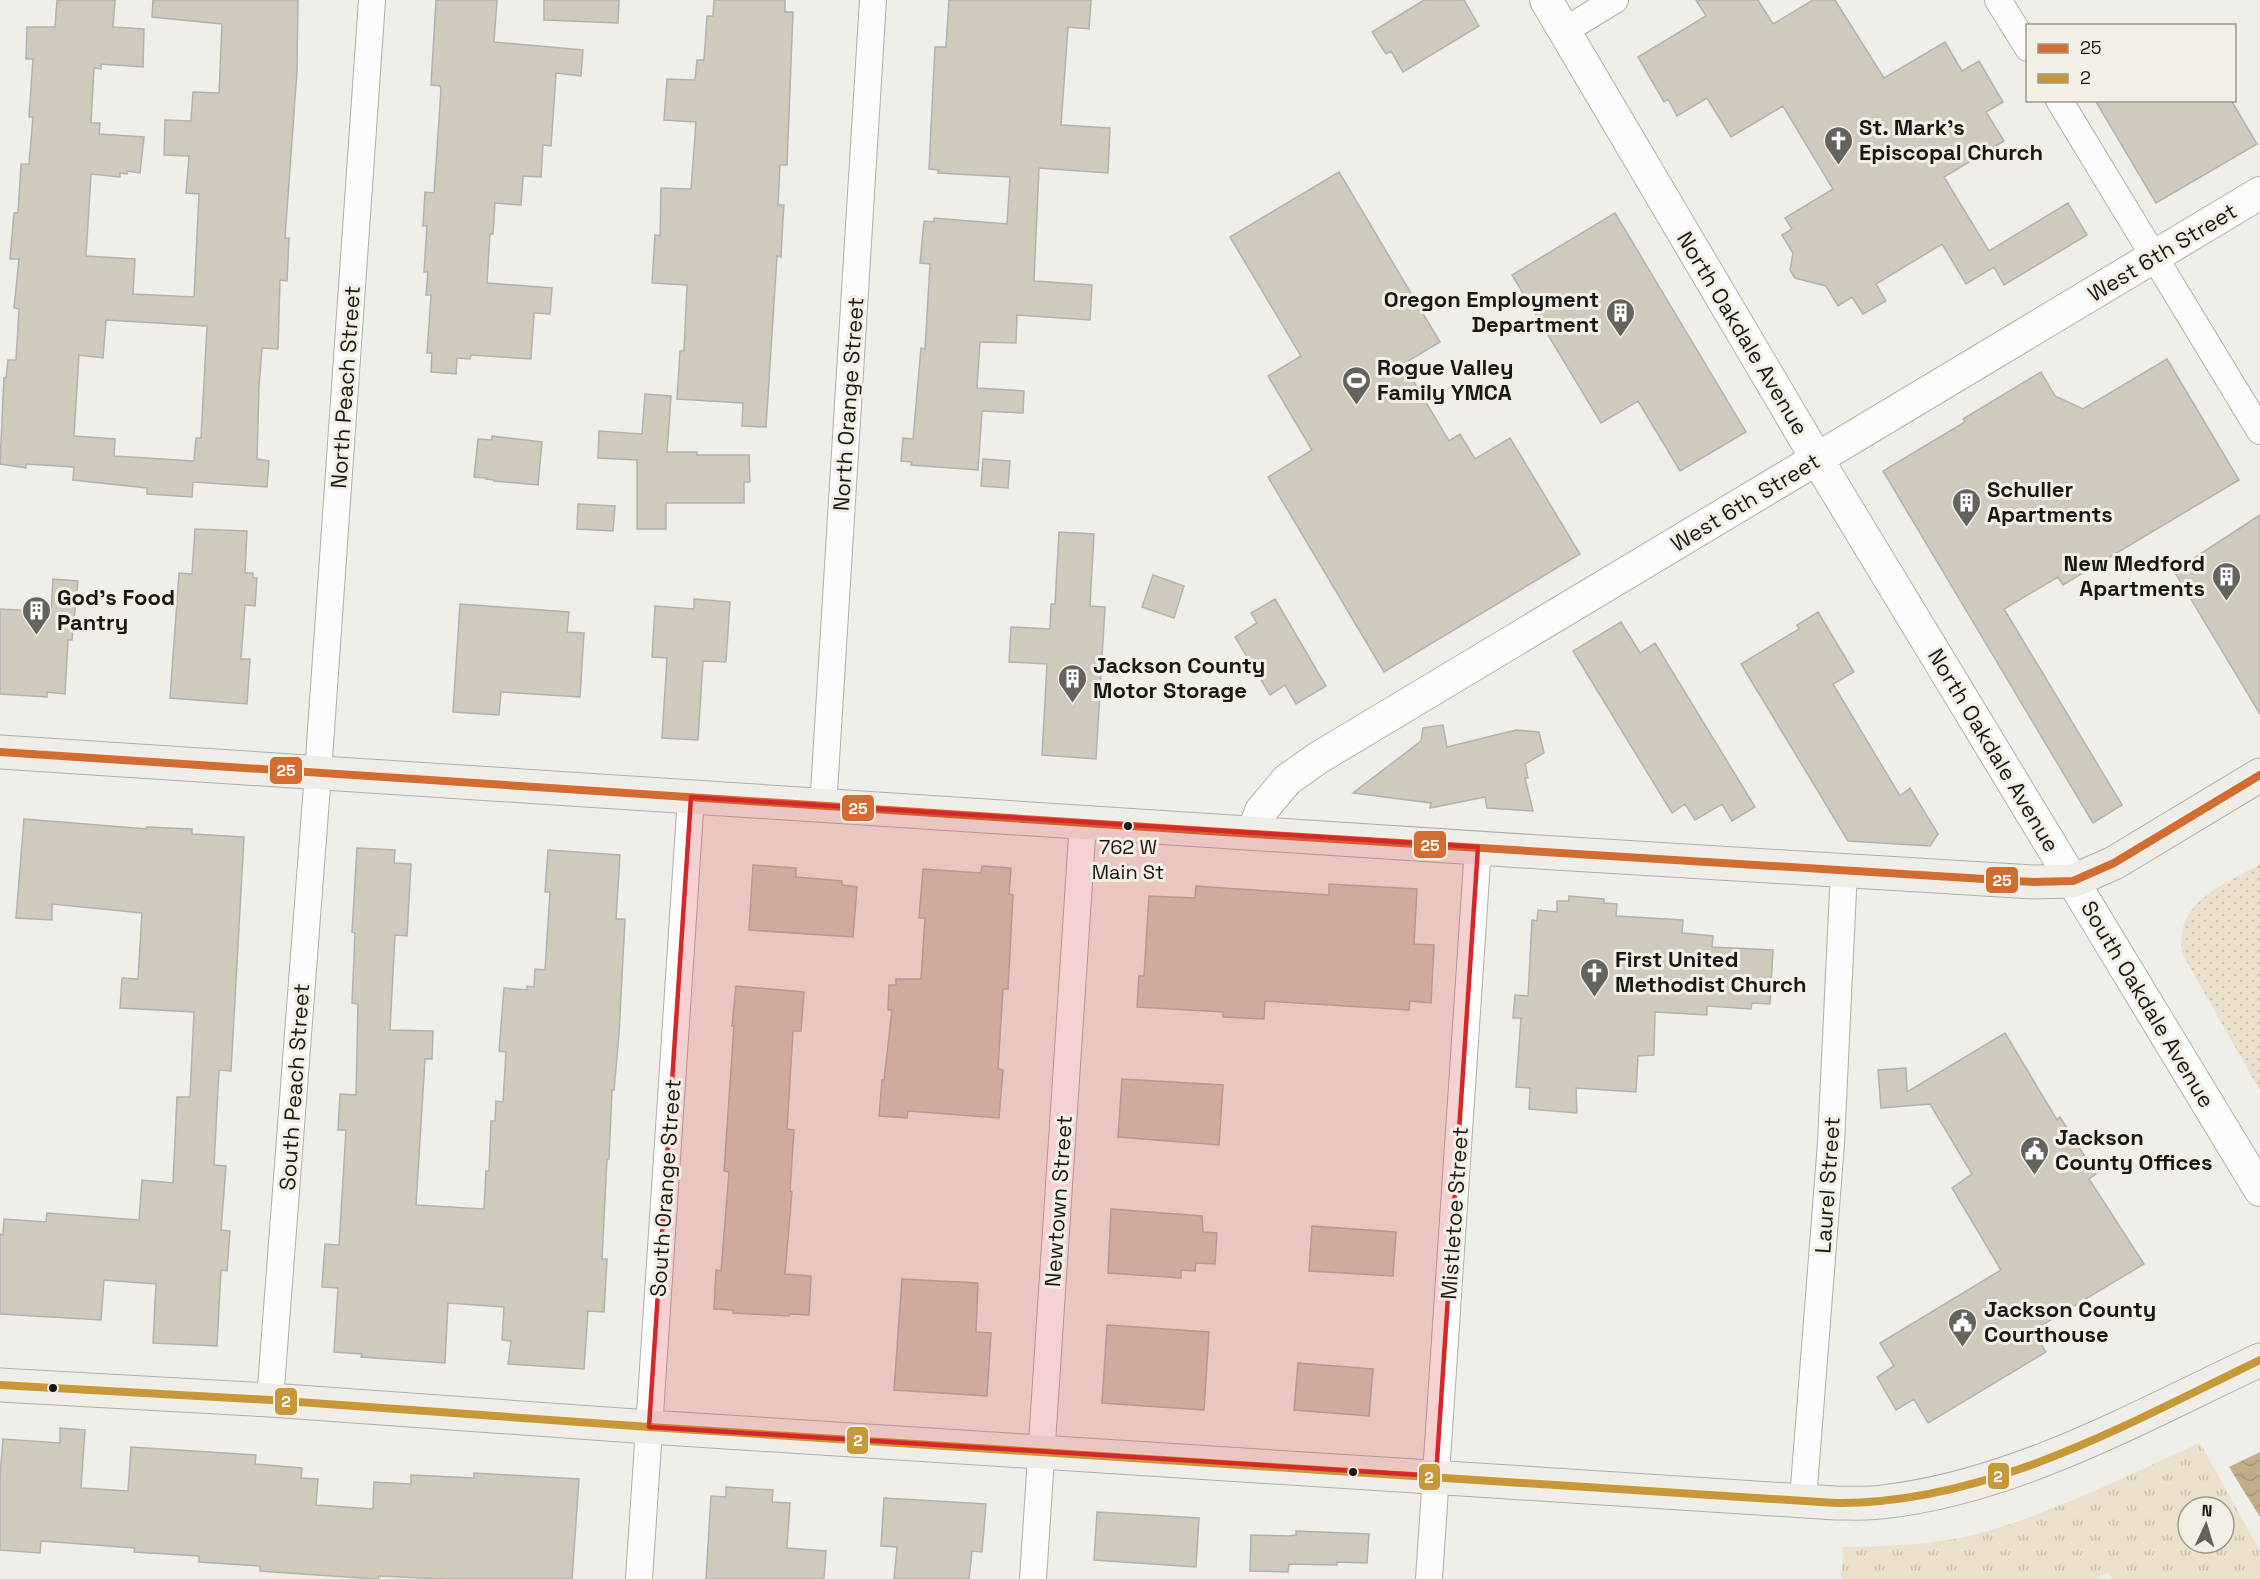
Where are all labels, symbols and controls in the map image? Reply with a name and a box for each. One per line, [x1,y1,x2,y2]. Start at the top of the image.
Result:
legend [2026,24,2236,102]
text: 25 [2080,36,2102,59]
text: 2 [2080,66,2091,89]
place label: St. Mark's Episcopal Church [1859,113,2043,166]
church icon: St. Mark's Episcopal Church [1822,124,1854,166]
street label: West 6th Street [2082,196,2242,308]
street label: North Oakdale Avenue [1671,226,1815,440]
street label: North Peach Street [324,285,366,489]
place label: Oregon Employment Department [1384,285,1599,338]
street label: North Orange Street [827,296,869,512]
building icon: Oregon Employment Department [1604,296,1636,338]
place label: Rogue Valley Family YMCA [1377,353,1514,406]
sports icon: Rogue Valley Family YMCA [1340,364,1372,406]
street label: West 6th Street [1665,446,1825,558]
place label: Schuller Apartments [1987,475,2113,528]
building icon: Schuller Apartments [1950,486,1982,528]
place label: New Medford Apartments [2064,549,2205,602]
building icon: New Medford Apartments [2210,560,2242,602]
place label: God's Food Pantry [57,583,175,636]
building icon: God's Food Pantry [20,594,52,636]
street label: North Oakdale Avenue [1922,643,2066,857]
place label: Jackson County Motor Storage [1093,651,1265,704]
building icon: Jackson County Motor Storage [1056,662,1088,704]
line badge: 25 [269,756,303,785]
text: 25 [276,760,296,781]
line badge: 25 [841,794,875,822]
text: 25 [848,798,868,819]
marker: 762 W Main St [1122,820,1134,832]
line badge: 25 [1413,830,1447,859]
place label: 762 W Main St [1092,834,1164,885]
text: 25 [1420,835,1440,856]
line badge: 25 [1985,866,2019,894]
text: 25 [1992,870,2012,891]
street label: South Oakdale Avenue [2075,895,2221,1113]
place label: First United Methodist Church [1615,945,1806,998]
church icon: First United Methodist Church [1578,956,1610,998]
street label: South Peach Street [273,982,315,1192]
street label: South Orange Street [643,1078,687,1298]
street label: Newtown Street [1038,1114,1078,1288]
street label: Laurel Street [1808,1116,1846,1254]
place label: Jackson County Offices [2055,1123,2213,1176]
street label: Mistletoe Street [1434,1126,1474,1300]
public building icon: Jackson County Offices [2018,1134,2050,1176]
place label: Jackson County Courthouse [1984,1295,2156,1348]
public building icon: Jackson County Courthouse [1947,1306,1979,1348]
unlabelled marker [47,1382,59,1394]
line badge: 2 [274,1387,298,1416]
text: 2 [281,1391,291,1412]
line badge: 2 [846,1426,869,1455]
text: 2 [853,1430,863,1451]
line badge: 2 [1987,1462,2010,1490]
line badge: 2 [1418,1463,1441,1491]
unlabelled marker [1347,1466,1359,1478]
text: 2 [1993,1466,2003,1487]
text: 2 [1424,1467,1434,1488]
north arrow [2176,1495,2236,1555]
text: N [2201,1500,2213,1521]

